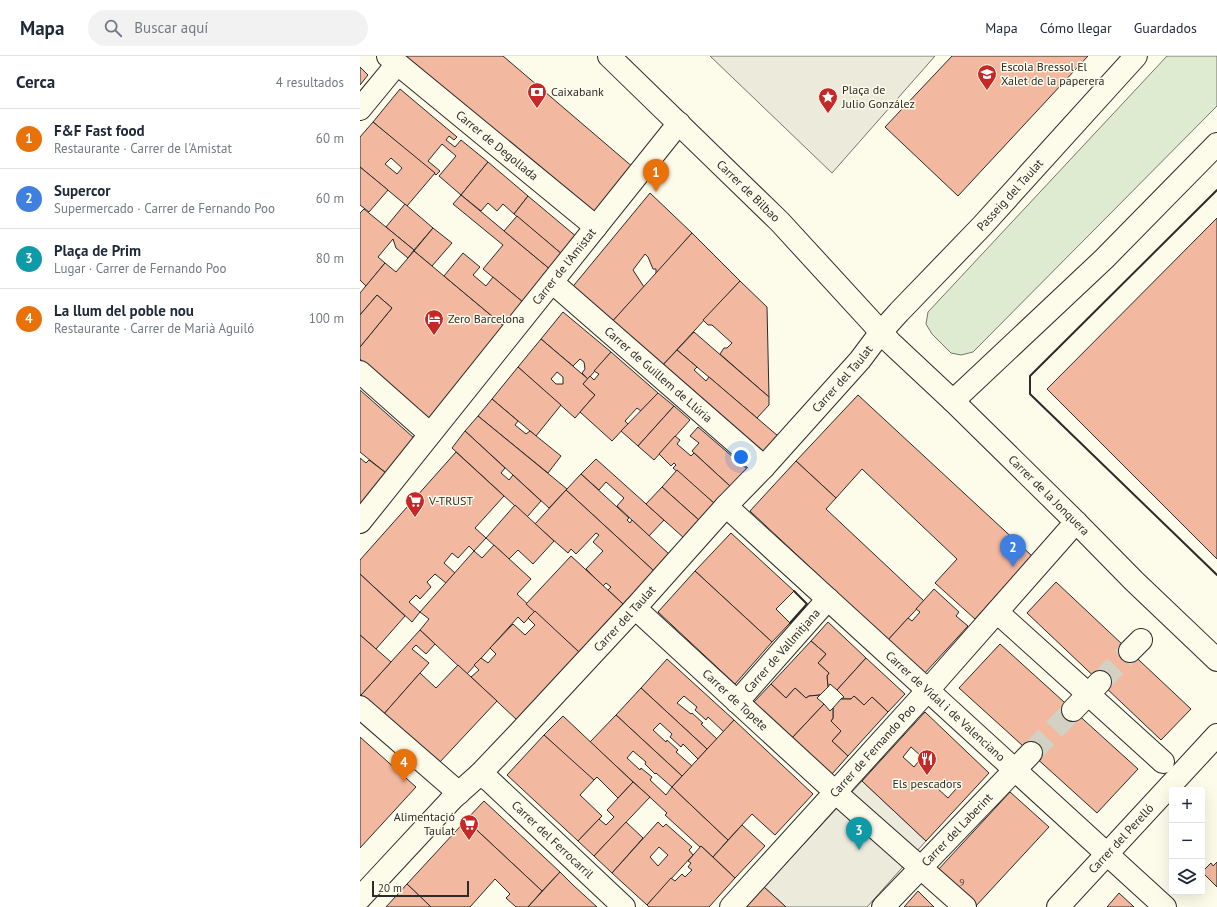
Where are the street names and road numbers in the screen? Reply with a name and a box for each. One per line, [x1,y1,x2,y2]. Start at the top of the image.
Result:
street label: Carrer de Degollada [453,107,541,183]
street label: Passeig del Taulat [973,156,1046,234]
street label: Carrer de Bilbao [714,157,783,225]
street label: Carrer de l'Amistat [529,225,599,308]
street label: Carrer de Guillem de Llúria [601,323,716,426]
street label: Carrer del Taulat [809,342,876,415]
street label: Carrer de la Jonquera [1005,452,1093,538]
street label: Carrer del Taulat [590,582,659,655]
street label: Carrer de Vallmitjana [740,605,823,696]
street label: Carrer de Vidal i de Valenciano [883,648,1009,764]
street label: Carrer de Topete [700,666,771,734]
street label: Carrer de Fernando Poo [826,701,919,800]
street label: Carrer del Laberint [918,790,995,869]
street label: Carrer del Ferrocarril [509,797,597,882]
street label: Carrer del Perelló [1085,800,1157,876]

